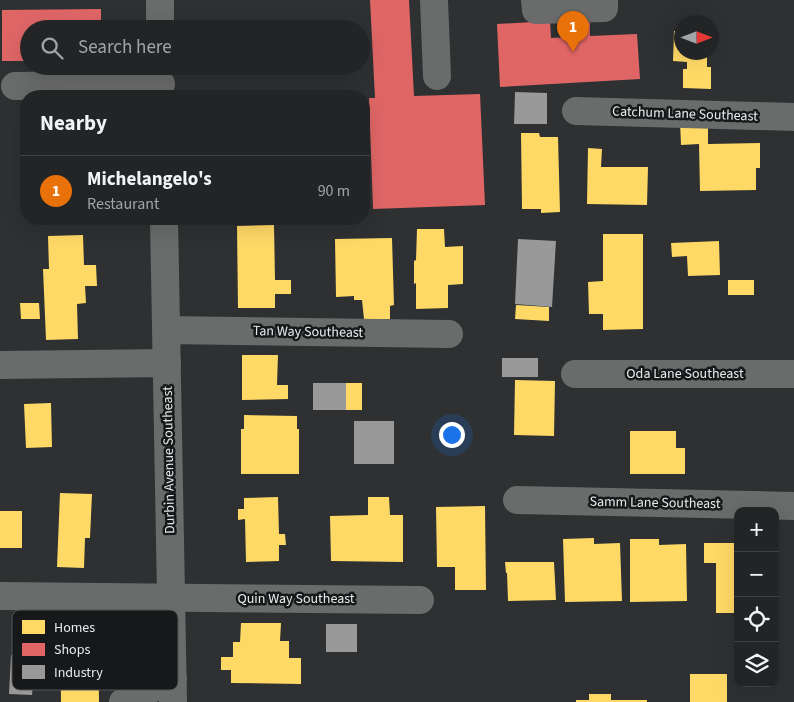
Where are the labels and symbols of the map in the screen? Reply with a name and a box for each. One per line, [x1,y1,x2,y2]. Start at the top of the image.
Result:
pin: 1 [557,11,589,52]
north arrow [674,15,719,60]
street label: Catchum Lane Southeast [612,101,758,127]
street label: Tan Way Southeast [253,321,364,343]
street label: Oda Lane Southeast [626,364,744,384]
street label: Durbin Avenue Southeast [158,386,180,534]
your location [439,422,465,448]
street label: Samm Lane Southeast [589,492,721,514]
street label: Quin Way Southeast [237,589,355,609]
legend [12,610,178,690]
text: Homes [54,618,95,638]
text: Shops [54,640,90,660]
text: Industry [54,663,103,683]

